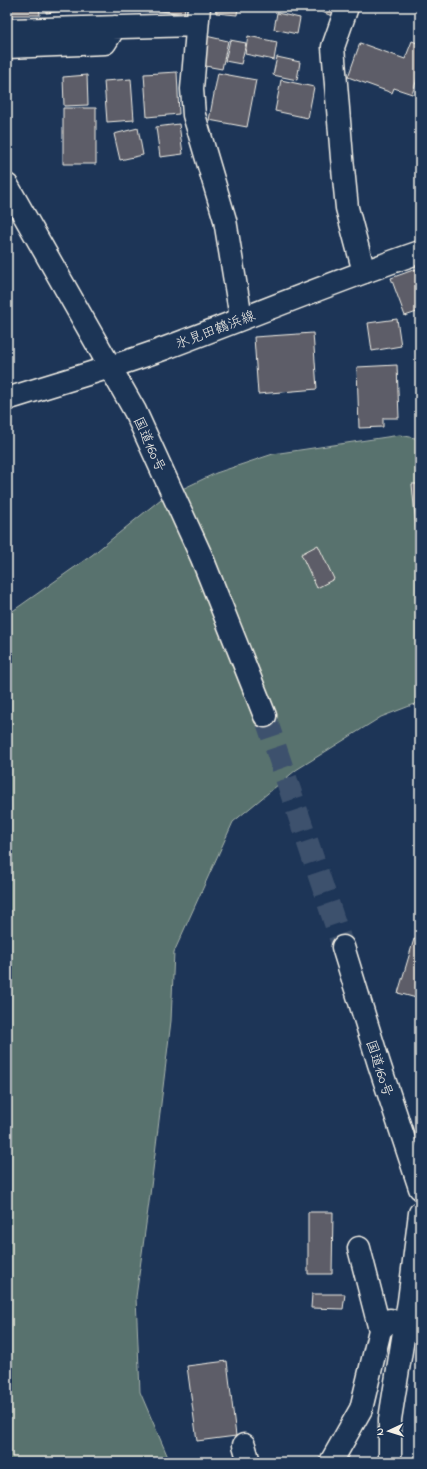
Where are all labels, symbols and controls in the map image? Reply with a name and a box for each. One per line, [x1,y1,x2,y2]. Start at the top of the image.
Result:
street label: 氷見田鶴浜線 [173,306,259,355]
street label: 国道160号 [127,414,170,476]
street label: 国道160号 [360,1037,398,1100]
north arrow [369,1411,409,1451]
text: N [372,1427,388,1436]

